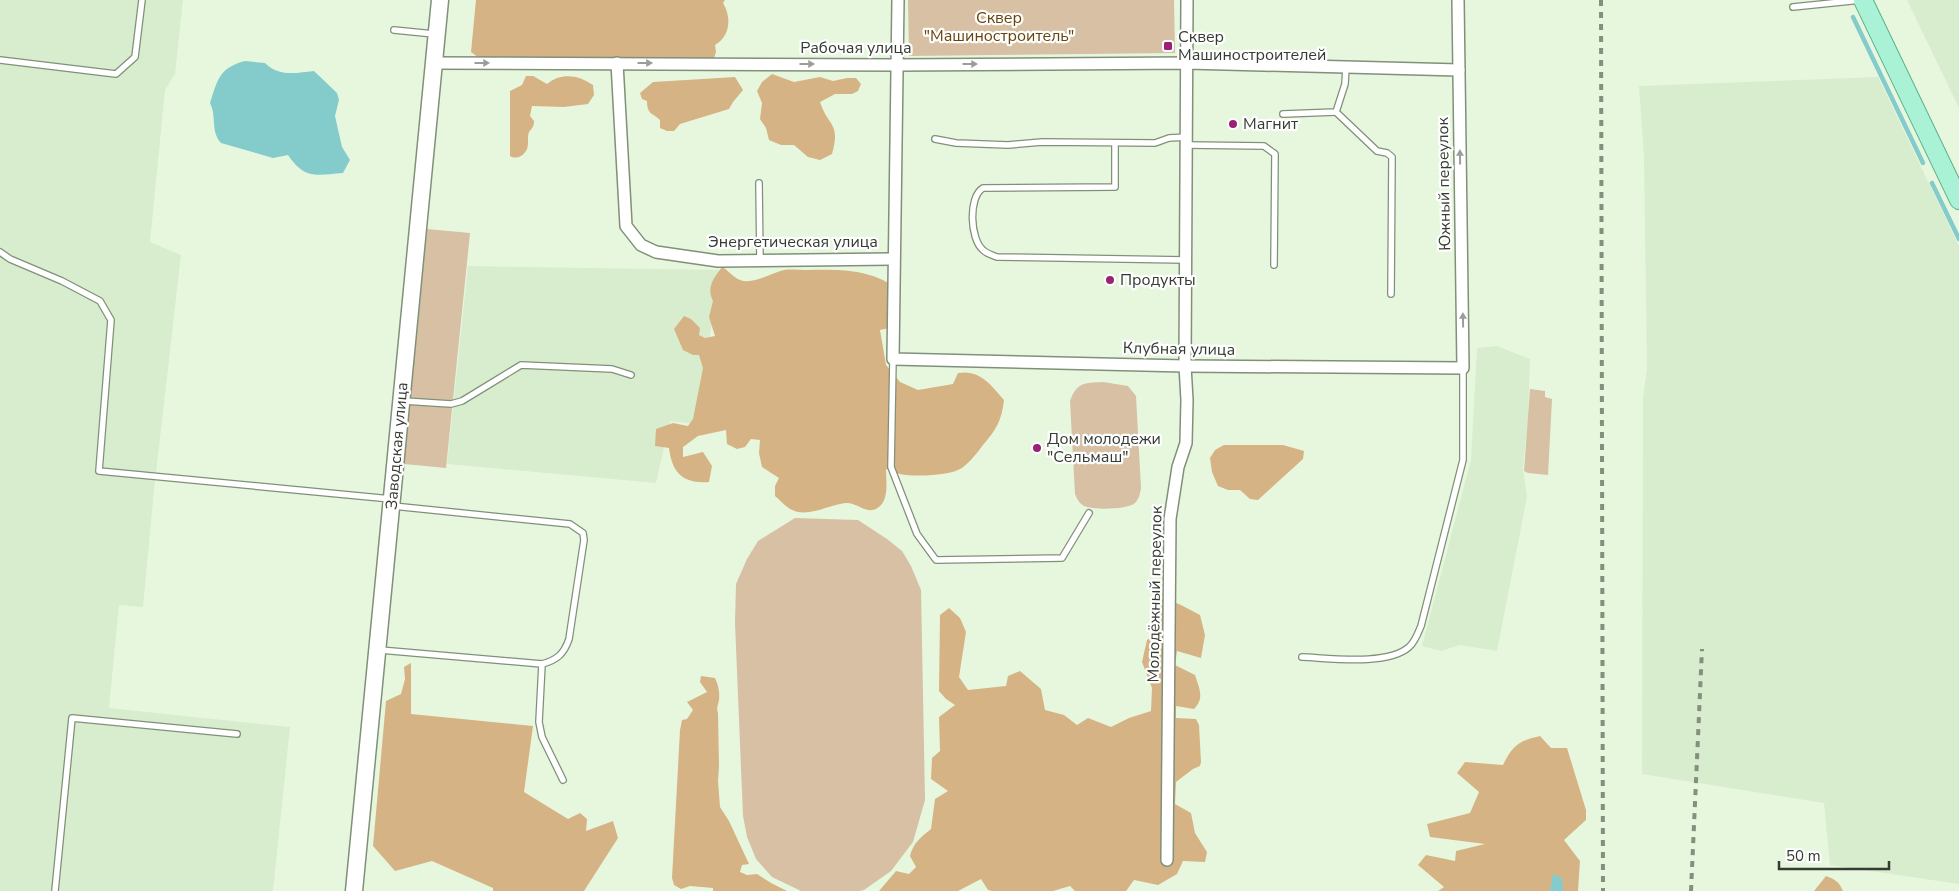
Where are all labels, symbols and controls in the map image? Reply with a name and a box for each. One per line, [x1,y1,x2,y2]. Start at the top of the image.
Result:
park label: Сквер "Машиностроитель" [924,7,1074,47]
place label: Сквер Машиностроителей [1178,26,1326,66]
street label: Рабочая улица [800,37,912,59]
marker: Сквер Машиностроителей [1162,40,1174,52]
one-way arrow [475,59,491,67]
one-way arrow [637,59,653,67]
one-way arrow [800,60,816,68]
one-way arrow [962,60,978,68]
place label: Магнит [1243,113,1299,135]
street label: Южный переулок [1432,116,1456,251]
marker: Магнит [1227,118,1239,130]
one-way arrow [1456,149,1464,165]
street label: Энергетическая улица [708,231,878,253]
place label: Продукты [1120,269,1196,291]
marker: Продукты [1104,274,1116,286]
one-way arrow [1459,311,1467,327]
street label: Клубная улица [1123,337,1235,361]
street label: Заводская улица [380,381,414,511]
place label: Дом молодежи "Сельмаш" [1047,428,1161,468]
marker: Дом молодежи "Сельмаш" [1031,442,1043,454]
street label: Молодёжный переулок [1142,505,1168,683]
scale bar [1779,838,1889,870]
text: 50 m [1786,846,1821,866]

